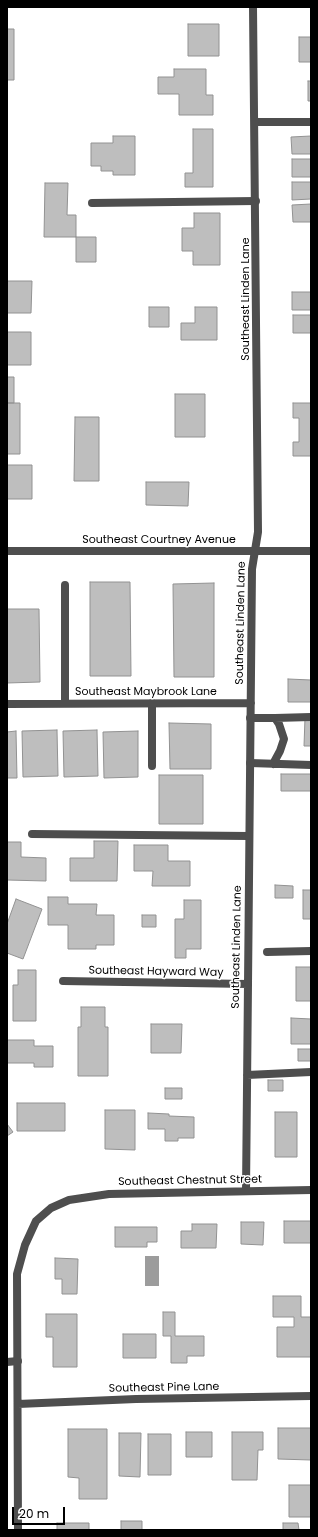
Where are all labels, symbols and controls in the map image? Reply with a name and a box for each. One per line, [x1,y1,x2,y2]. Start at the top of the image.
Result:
street label: Southeast Linden Lane [239,237,253,361]
street label: Southeast Courtney Avenue [82,533,236,547]
street label: Southeast Linden Lane [233,561,249,685]
street label: Southeast Maybrook Lane [75,685,217,699]
street label: Southeast Linden Lane [229,885,245,1009]
street label: Southeast Hayward Way [88,964,224,980]
street label: Southeast Chestnut Street [118,1173,262,1189]
street label: Southeast Pine Lane [109,1380,219,1396]
scale bar [14,1499,67,1525]
text: 20 m [19,1505,49,1522]

